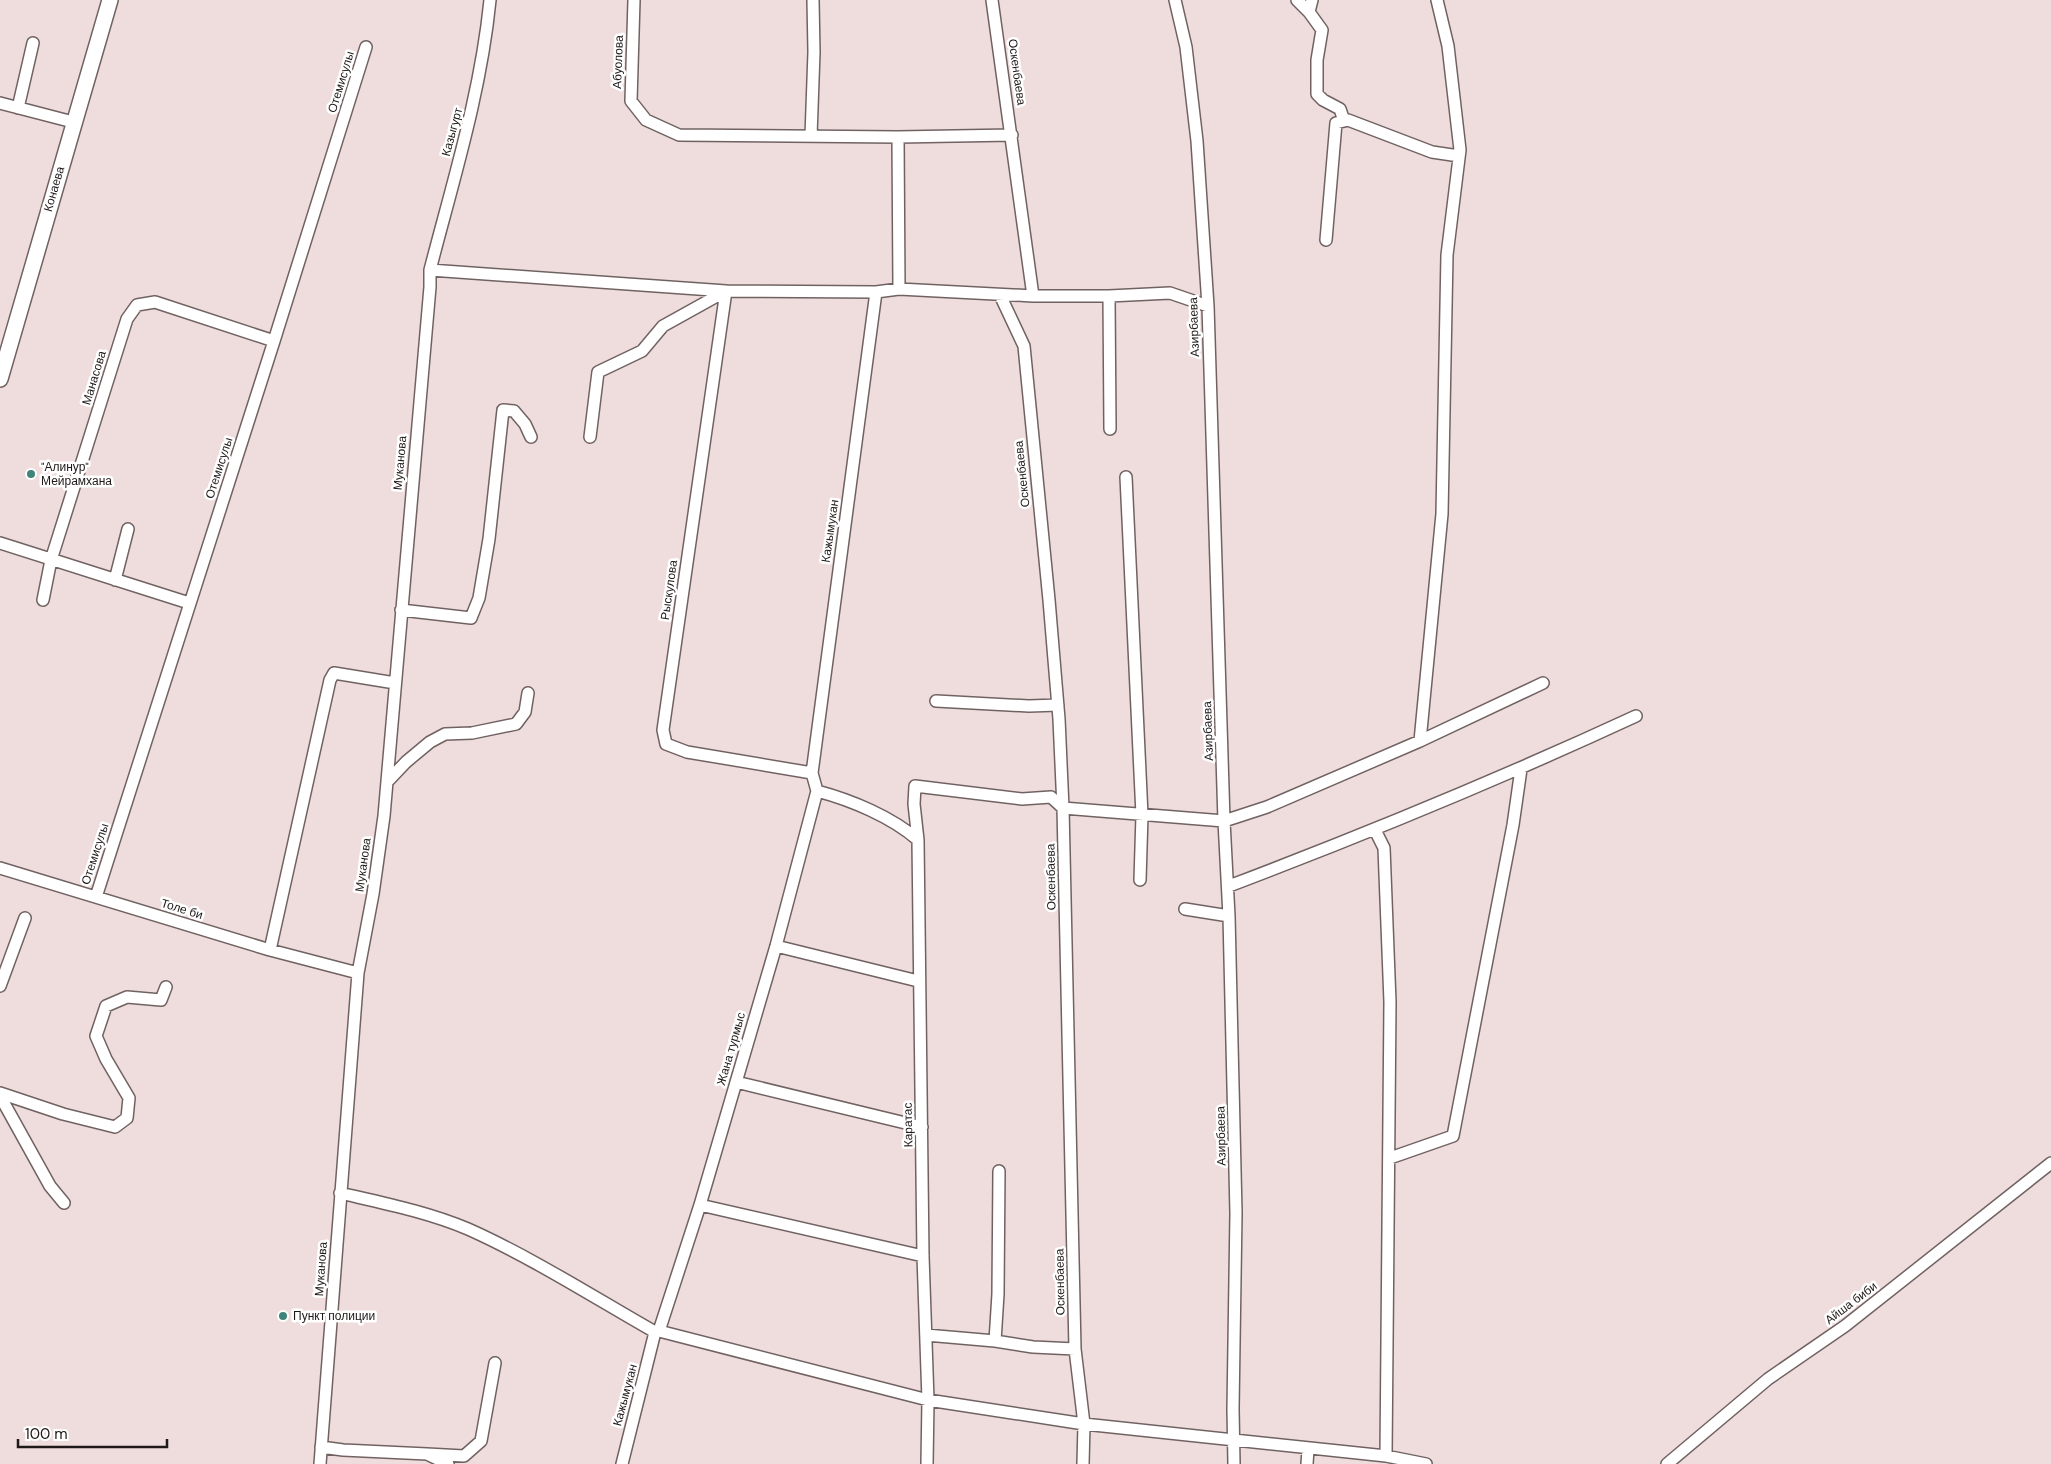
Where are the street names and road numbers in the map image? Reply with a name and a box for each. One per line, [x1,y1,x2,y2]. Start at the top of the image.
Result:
street label: Абуолова [609,35,627,89]
street label: Оскенбаева [1004,38,1030,107]
street label: Отемисулы [324,49,358,115]
street label: Казыгурт [438,105,466,158]
street label: Конаева [40,164,68,214]
street label: Азирбаева [1185,297,1203,357]
street label: Манасова [78,349,110,407]
street label: Отемисулы [202,435,236,501]
street label: Муканова [390,435,410,491]
street label: Оскенбаева [1011,440,1033,508]
street label: Кажымукан [818,498,842,564]
street label: Рыскулова [657,559,681,621]
street label: Азирбаева [1199,701,1217,761]
street label: Отемисулы [78,821,112,887]
street label: Муканова [351,837,375,893]
street label: Оскенбаева [1042,843,1060,911]
street label: Толе би [159,895,205,923]
street label: Жана турмыс [713,1011,749,1087]
street label: Каратас [900,1102,916,1148]
street label: Азирбаева [1212,1106,1230,1166]
street label: Муканова [311,1241,331,1297]
street label: Оскенбаева [1051,1248,1069,1316]
street label: Айша биби [1822,1278,1880,1328]
street label: Кажымукан [609,1362,641,1428]

